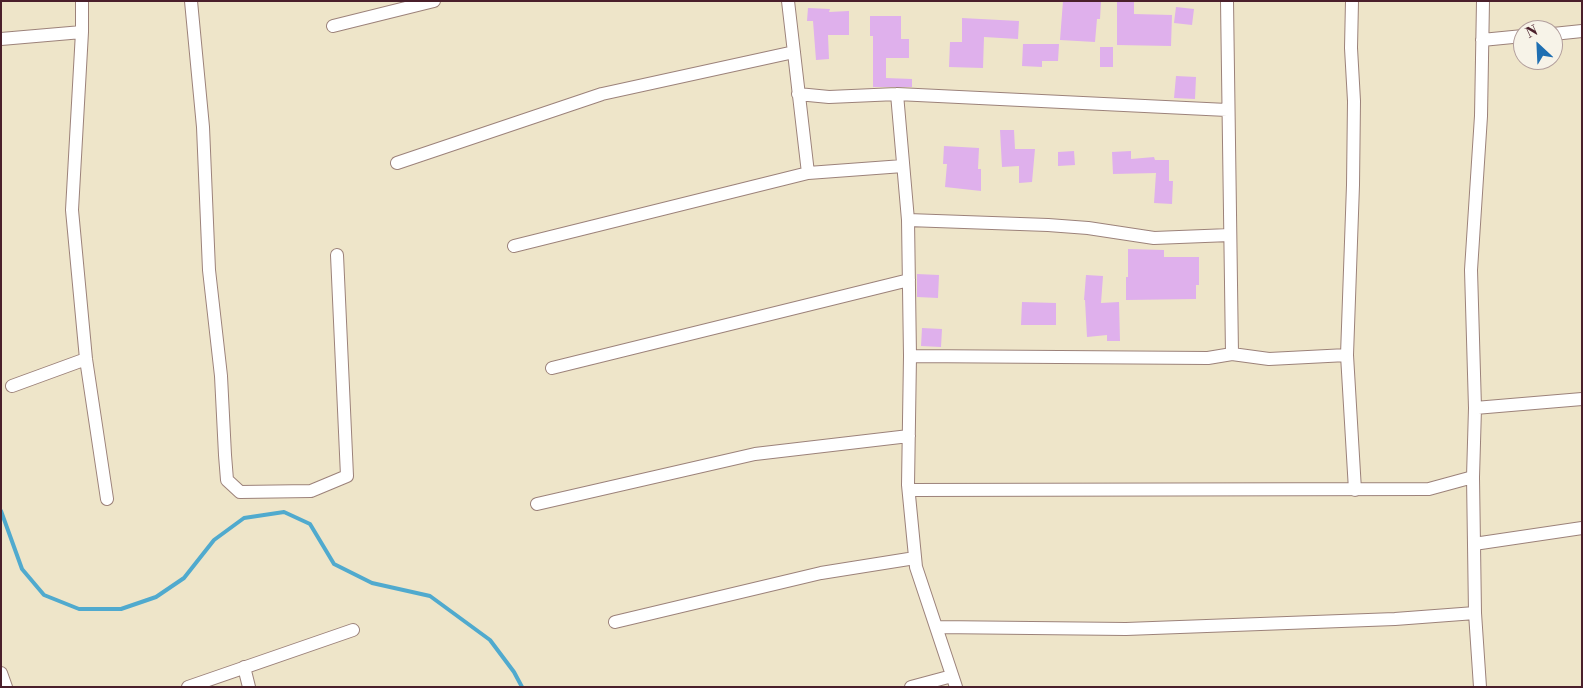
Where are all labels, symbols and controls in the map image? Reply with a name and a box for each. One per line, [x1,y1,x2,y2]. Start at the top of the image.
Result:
north arrow [1513,20,1563,70]
text: N [1523,22,1541,43]

